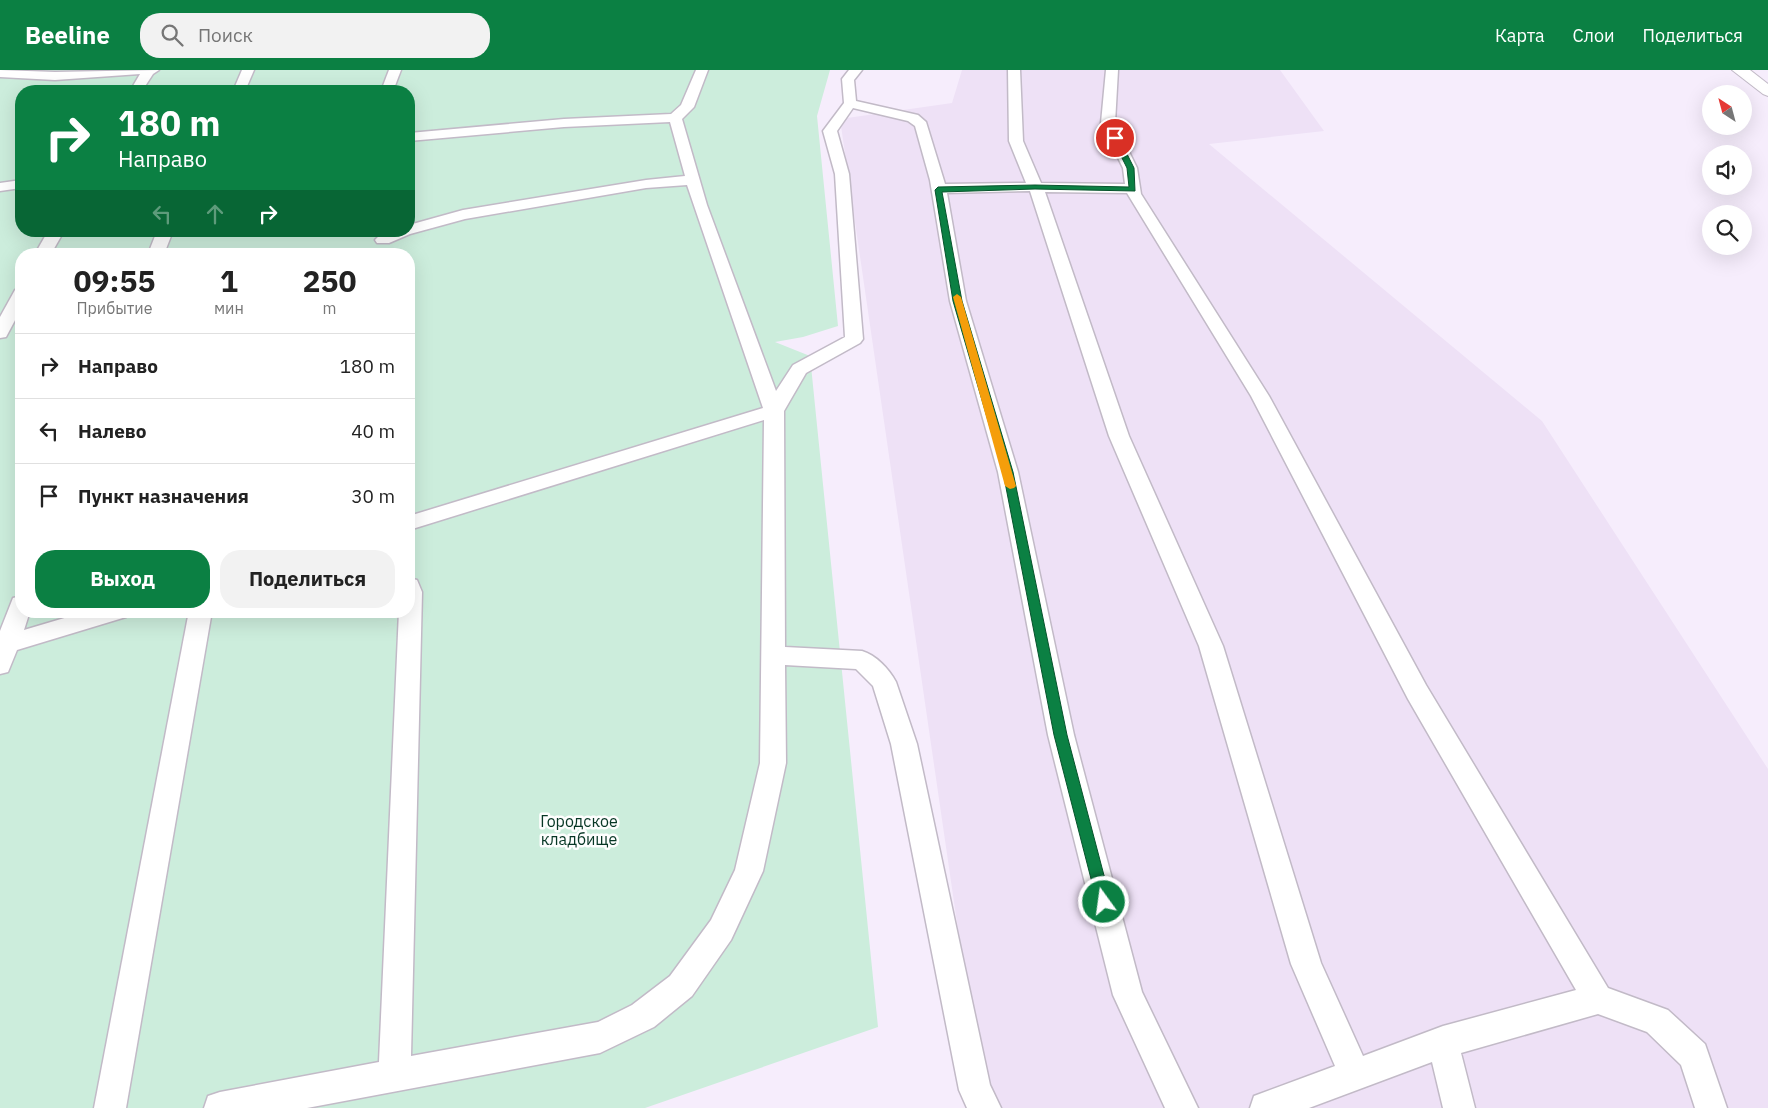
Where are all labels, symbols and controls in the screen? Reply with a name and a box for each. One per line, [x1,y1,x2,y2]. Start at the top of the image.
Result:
search box [140,13,490,58]
text: Beeline [25,19,110,51]
icon: search [158,21,186,49]
text: Поиск [198,23,253,47]
text: Карта [1495,24,1545,47]
text: Слои [1573,24,1615,47]
text: Поделиться [1643,24,1743,47]
north arrow [1702,85,1752,135]
map controls [1702,85,1752,255]
text: 180 m [118,100,221,146]
icon: right [35,105,100,170]
pin [1094,117,1136,159]
icon: arrive [1101,124,1129,152]
text: Направо [118,144,207,173]
button: sound [1702,145,1752,195]
icon: left [148,200,176,228]
icon: ahead [201,200,229,228]
icon: right [254,200,282,228]
button: search [1702,205,1752,255]
text: 09:55 [74,261,155,300]
text: 1 [220,261,238,300]
text: 250 [302,261,356,300]
text: Прибытие [76,298,153,318]
text: мин [214,298,244,318]
text: m [322,298,336,318]
icon: right [35,352,63,380]
text: Направо [78,354,158,378]
text: 180 m [340,354,395,378]
icon: left [35,417,63,445]
text: Налево [78,419,147,443]
text: 40 m [351,419,395,443]
icon: arrive [35,482,63,510]
text: Пункт назначения [78,484,249,508]
text: 30 m [351,484,395,508]
button: Выход [35,550,210,608]
button: Поделиться [220,550,395,608]
park label: Городское кладбище [540,811,618,849]
position arrow [1077,875,1129,927]

